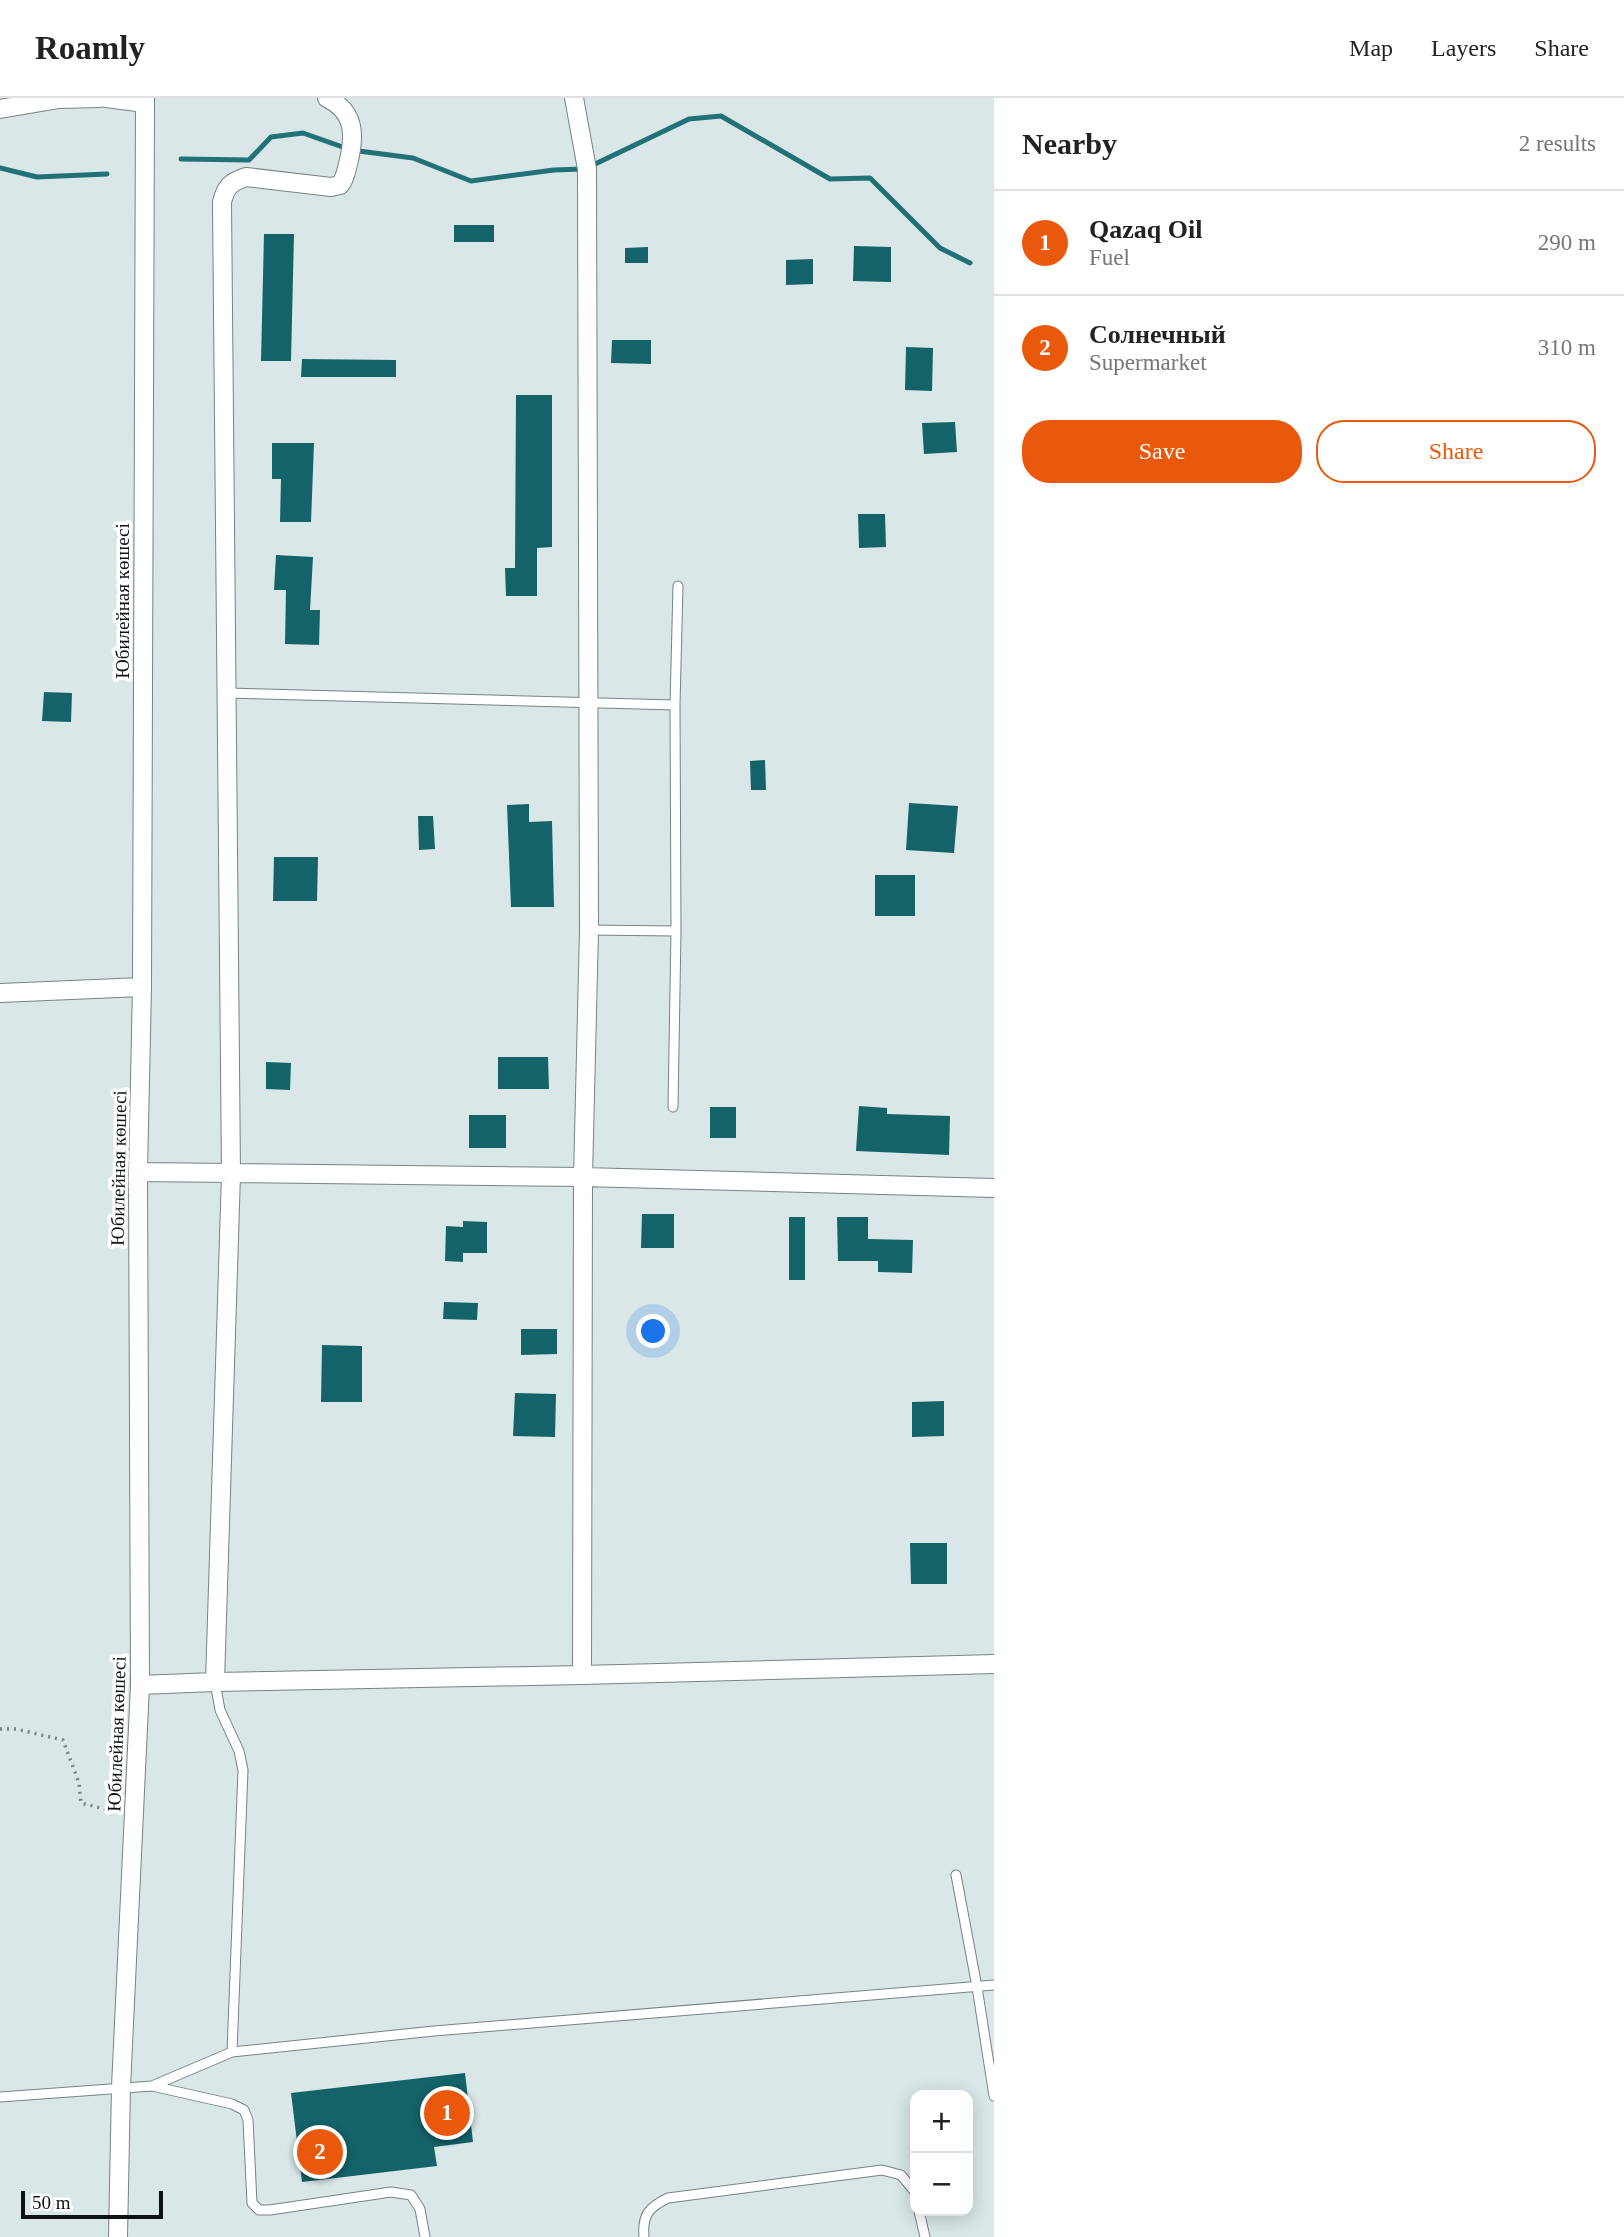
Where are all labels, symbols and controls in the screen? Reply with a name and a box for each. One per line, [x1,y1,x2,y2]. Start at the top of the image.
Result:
text: Roamly [35,30,145,66]
text: Map [1349,35,1393,61]
text: Layers [1431,35,1496,61]
text: Share [1534,35,1589,61]
text: Nearby [1022,127,1117,160]
text: 2 results [1519,131,1596,156]
text: Qazaq Oil [1089,215,1202,244]
text: 1 [1039,230,1051,255]
text: 290 m [1538,230,1596,255]
text: Fuel [1089,245,1130,270]
text: Солнечный [1089,320,1226,349]
text: 2 [1039,335,1051,360]
text: 310 m [1538,335,1596,360]
text: Supermarket [1089,350,1207,375]
button: Save [1022,420,1302,483]
button: Share [1316,420,1596,483]
street label: Юбилейная көшесі [112,523,133,679]
street label: Юбилейная көшесі [107,1090,130,1246]
your location [636,1314,670,1348]
street label: Юбилейная көшесі [103,1656,130,1812]
pin: 1 [424,2087,470,2139]
map controls [910,2090,973,2216]
button: + [910,2090,973,2153]
pin: 2 [297,2126,343,2178]
button: − [910,2153,973,2216]
scale bar [21,2188,163,2220]
text: 50 m [32,2192,71,2213]

